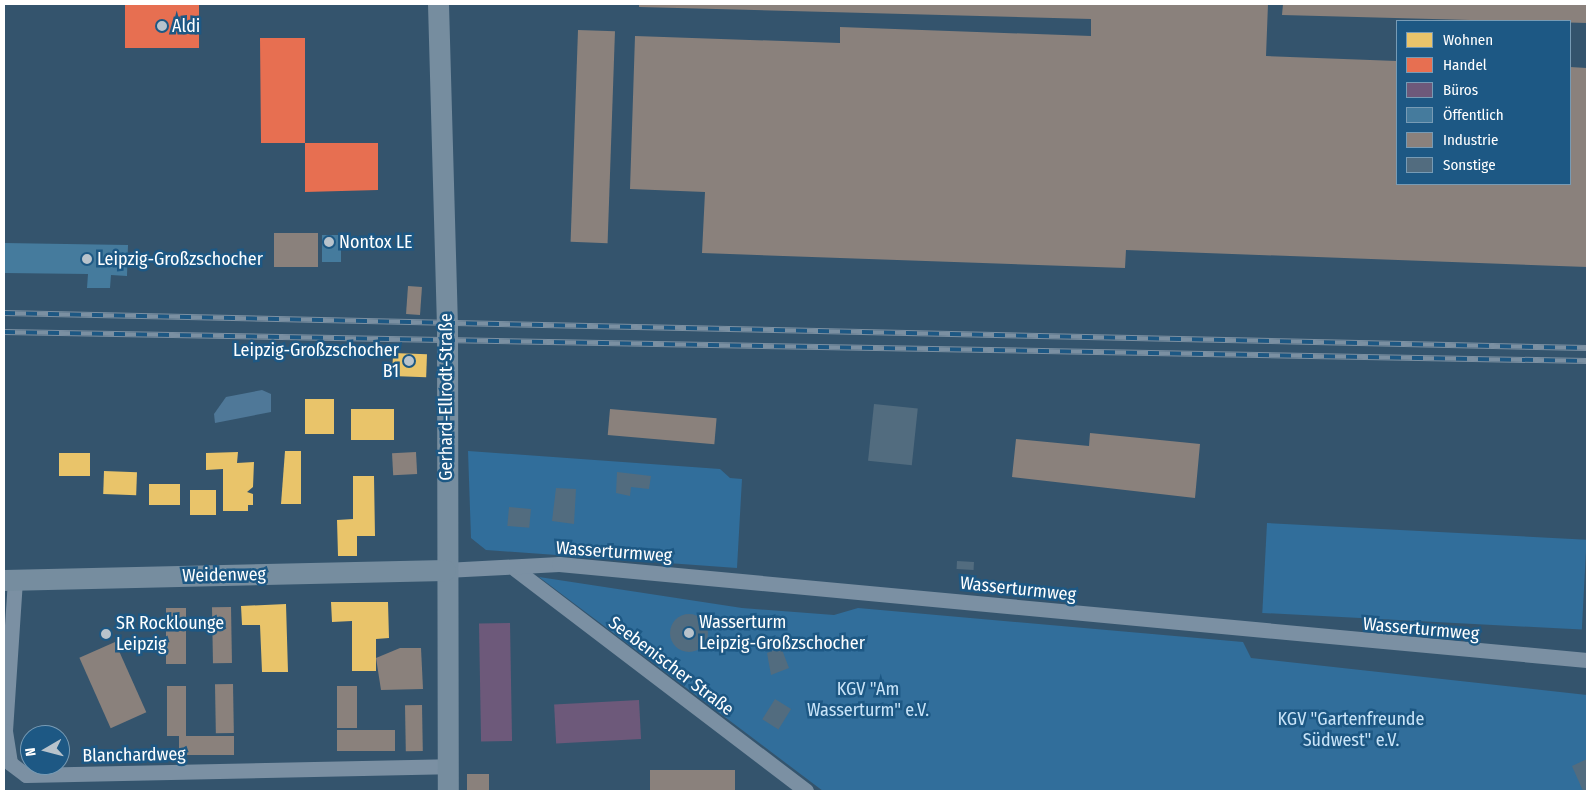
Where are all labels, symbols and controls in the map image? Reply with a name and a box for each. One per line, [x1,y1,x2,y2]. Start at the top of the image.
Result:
place label: Aldi [172,15,200,37]
marker: Aldi [156,20,168,32]
legend [1396,20,1571,185]
text: Wohnen [1443,31,1493,49]
text: Handel [1443,56,1487,74]
text: Büros [1443,81,1478,99]
text: Öffentlich [1443,106,1504,124]
text: Industrie [1443,131,1498,149]
text: Sonstige [1443,156,1496,174]
place label: Nontox LE [339,231,412,253]
marker: Nontox LE [323,236,335,248]
place label: Leipzig-Großzschocher [97,248,263,270]
marker: Leipzig-Großzschocher [81,253,93,265]
street label: Gerhard-Ellrodt-Straße [435,313,457,481]
place label: Leipzig-Großzschocher B1 [233,340,399,382]
marker: Leipzig-Großzschocher B1 [403,355,415,367]
street label: Wasserturmweg [555,537,673,567]
street label: Weidenweg [182,563,266,587]
street label: Wasserturmweg [959,572,1077,606]
street label: Seebenischer Straße [604,612,738,720]
place label: Wasserturm Leipzig-Großzschocher [699,612,865,654]
place label: SR Rocklounge Leipzig [116,613,224,656]
street label: Wasserturmweg [1362,613,1480,645]
marker: Wasserturm Leipzig-Großzschocher [683,627,695,639]
marker: SR Rocklounge Leipzig [100,628,112,640]
park label: KGV "Am Wasserturm" e.V. [807,679,929,722]
park label: KGV "Gartenfreunde Südwest" e.V. [1278,709,1424,752]
north arrow [20,725,70,775]
street label: Blanchardweg [82,743,186,767]
text: N [22,747,40,757]

